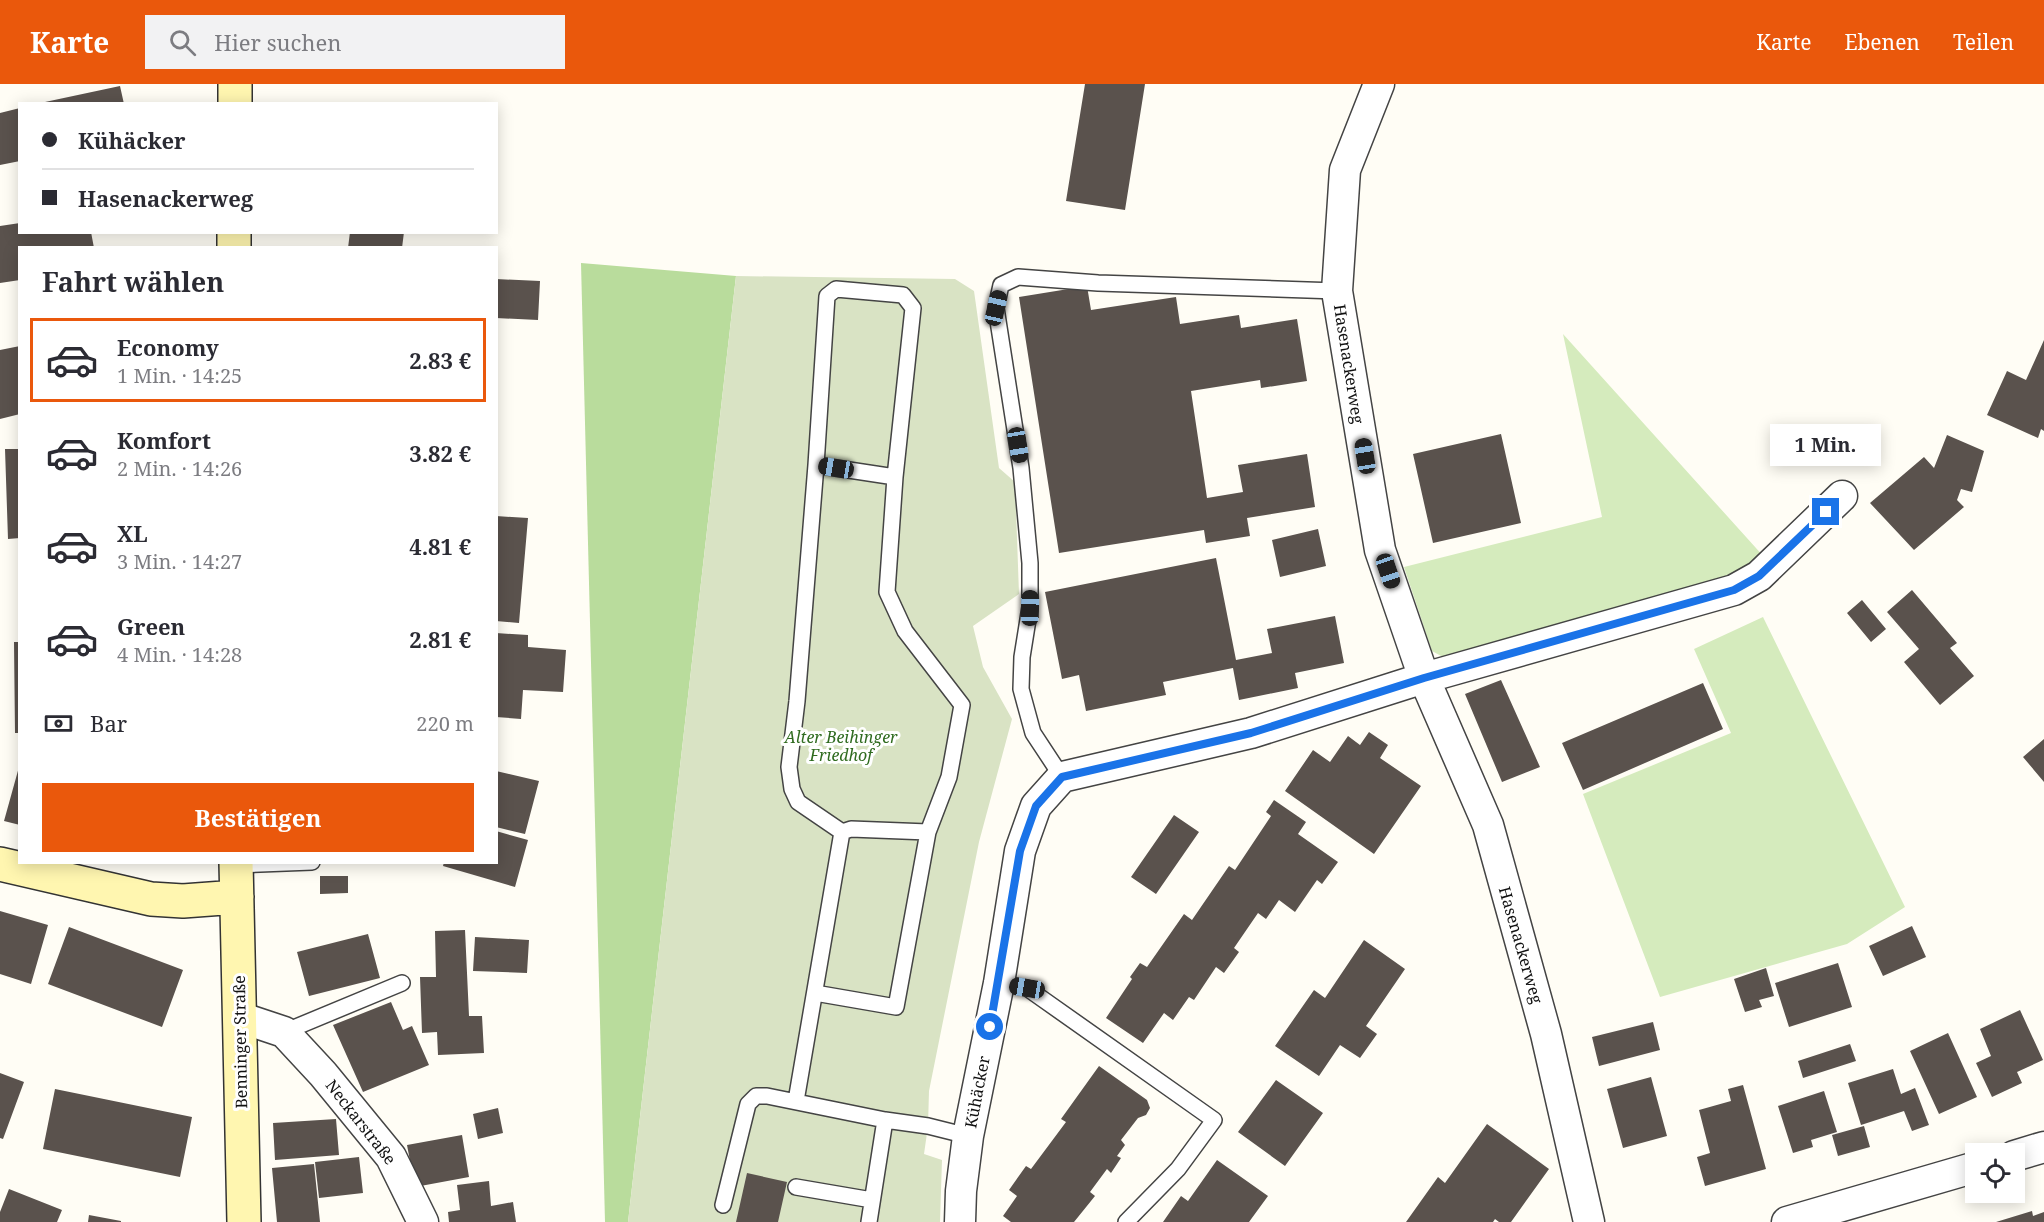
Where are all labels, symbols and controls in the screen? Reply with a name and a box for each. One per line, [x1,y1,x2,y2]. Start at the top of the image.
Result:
search box [145,15,565,69]
text: Karte [30,23,109,61]
icon: search [166,26,199,59]
text: Hier suchen [214,27,341,57]
text: Karte [1756,28,1811,56]
text: Ebenen [1844,28,1920,56]
text: Teilen [1953,28,2014,56]
text: Kühäcker [78,125,186,155]
text: Hasenackerweg [78,183,253,213]
text: Fahrt wählen [42,263,224,300]
car [983,288,1009,328]
street label: Hasenackerweg [1329,303,1369,426]
text: Economy [117,332,219,362]
icon: car [45,333,99,387]
text: 2.83 € [409,345,471,375]
text: 1 Min. · 14:25 [117,362,242,389]
text: Komfort [117,425,211,455]
callout: 1 Min. [1770,425,1882,467]
icon: car [45,426,99,480]
car [1006,426,1030,464]
text: 1 Min. [1795,431,1856,458]
car [1353,437,1377,475]
text: 3.82 € [409,438,471,468]
text: 2 Min. · 14:26 [117,455,242,482]
car [817,456,855,480]
route end [1812,498,1839,525]
text: XL [117,518,148,548]
icon: car [45,519,99,573]
text: 4.81 € [409,531,471,561]
text: 3 Min. · 14:27 [117,548,242,575]
car [1374,551,1402,591]
car [1021,590,1039,626]
text: Green [117,611,185,641]
icon: car [45,612,99,666]
text: 2.81 € [409,624,471,654]
text: 4 Min. · 14:28 [117,641,242,668]
icon: cash [42,707,75,740]
text: Bar [90,708,127,738]
text: 220 m [416,710,474,737]
park label: Alter Beihinger Friedhof [783,726,898,766]
button: Bestätigen [42,783,474,852]
street label: Hasenackerweg [1494,884,1548,1006]
street label: Benninger Straße [228,975,252,1109]
car [1008,976,1046,1000]
route start [976,1013,1003,1040]
street label: Kühäcker [959,1054,995,1130]
street label: Neckarstraße [321,1075,401,1169]
map controls [1965,1143,2025,1203]
button: locate [1965,1143,2025,1203]

